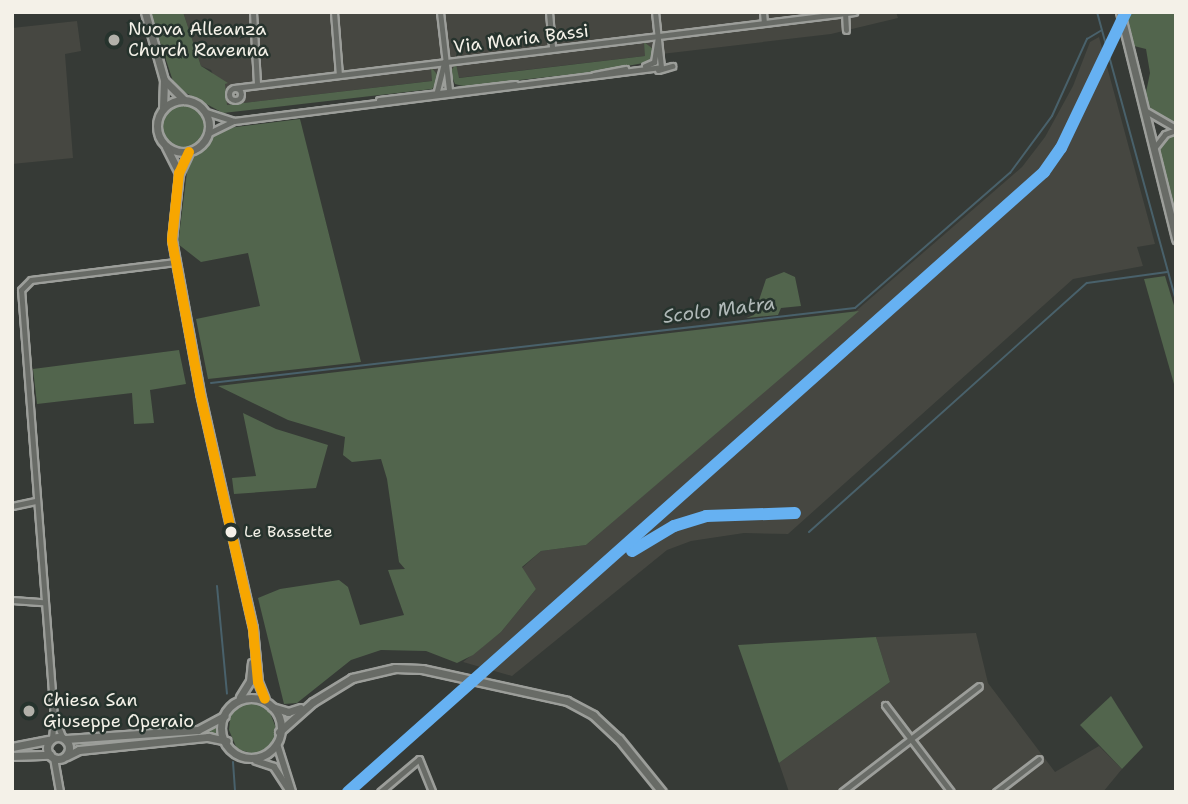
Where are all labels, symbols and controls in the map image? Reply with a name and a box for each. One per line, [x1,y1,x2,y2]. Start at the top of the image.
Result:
place label: Nuova Alleanza Church Ravenna [128,19,269,61]
street label: Via Maria Bassi [452,20,590,58]
marker: Nuova Alleanza Church Ravenna [106,32,122,48]
water label: Scolo Matra [662,292,776,328]
place label: Le Bassette [244,522,333,542]
marker: Le Bassette [224,525,238,539]
place label: Chiesa San Giuseppe Operaio [43,690,194,732]
marker: Chiesa San Giuseppe Operaio [21,703,37,719]

